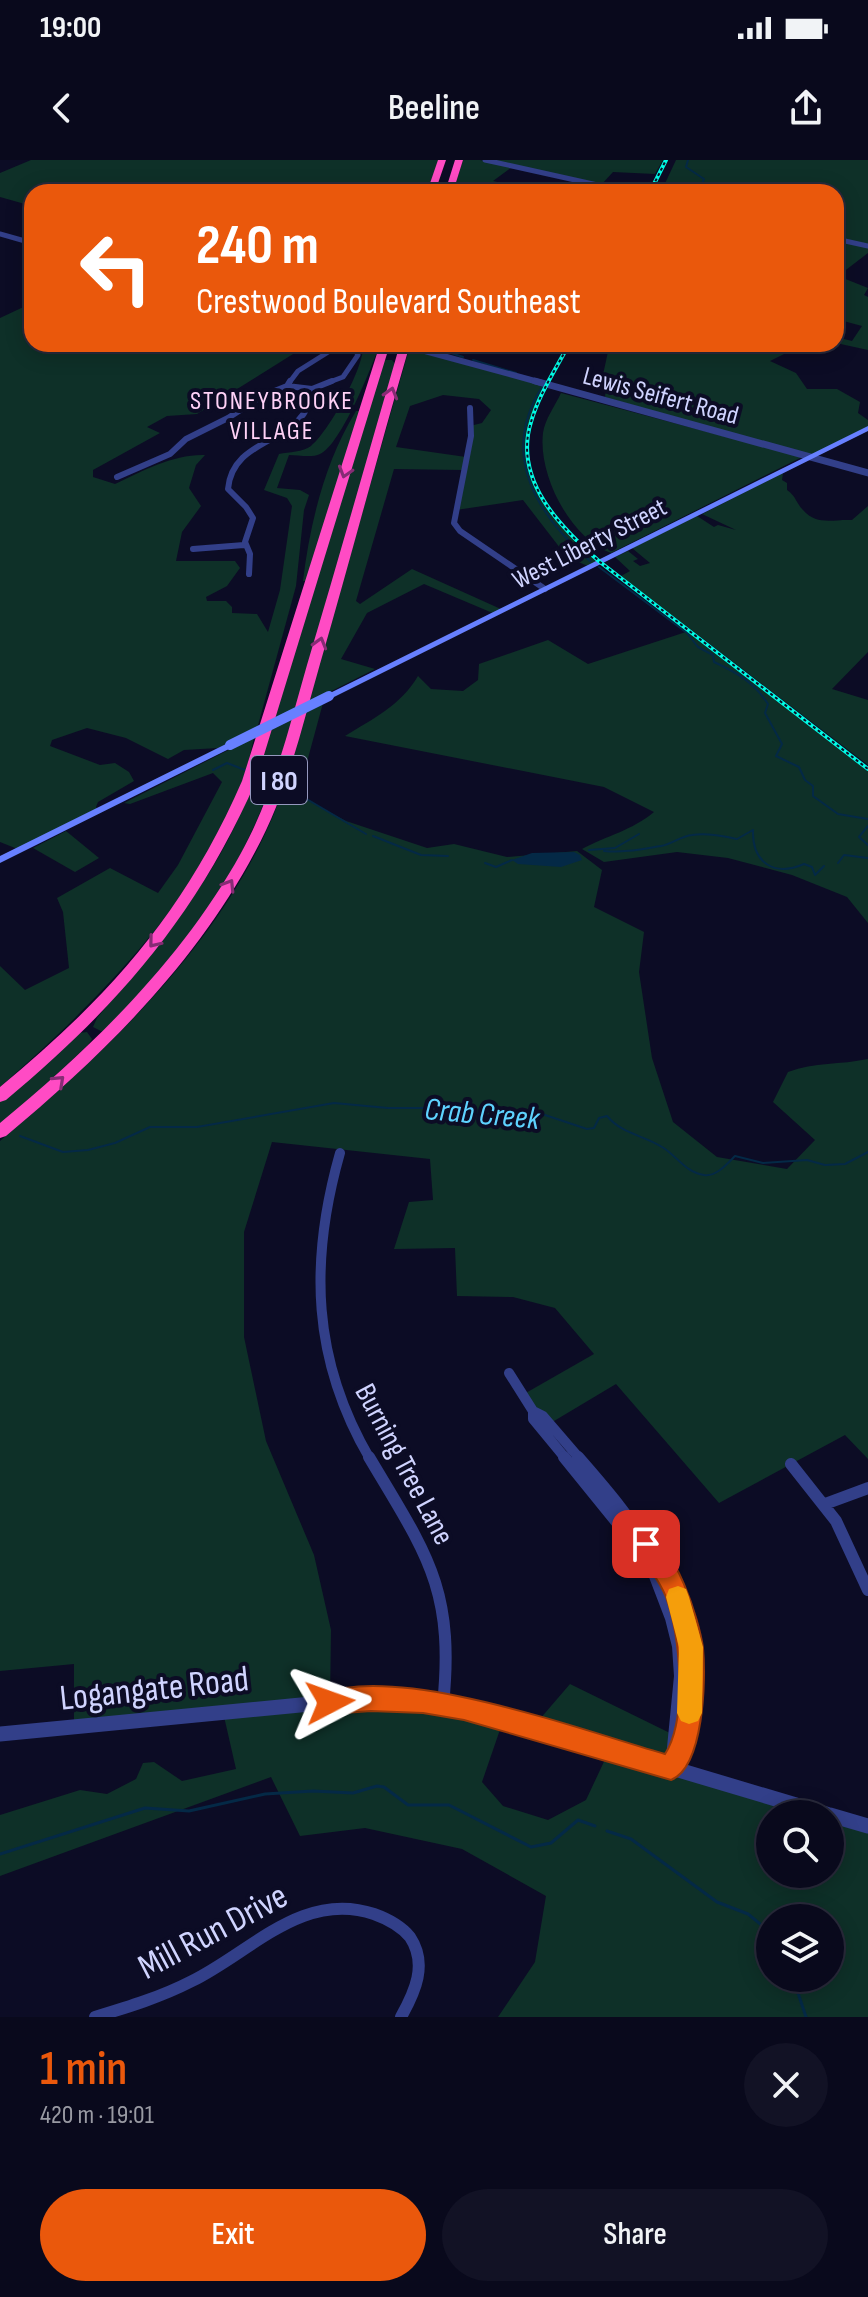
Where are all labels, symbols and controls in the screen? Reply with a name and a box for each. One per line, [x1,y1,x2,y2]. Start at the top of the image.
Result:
text: 19:00 [40,10,101,46]
icon: back [40,86,84,130]
icon: share [784,86,828,130]
text: Beeline [388,87,480,130]
text: 240 m [196,213,319,280]
icon: left [64,216,168,320]
text: Crestwood Boulevard Southeast [196,281,581,324]
street label: Lewis Seifert Road [580,361,742,432]
district label: STONEYBROOKE VILLAGE [190,386,354,447]
one-way arrow [382,386,398,400]
one-way arrow [338,465,354,478]
street label: West Liberty Street [507,492,672,596]
one-way arrow [310,636,327,650]
road number: I 80 [251,756,307,804]
one-way arrow [219,879,234,894]
one-way arrow [149,933,163,948]
one-way arrow [50,1076,64,1091]
water label: Crab Creek [423,1090,542,1139]
street label: Burning Tree Lane [347,1378,462,1551]
pin [612,1510,680,1578]
icon: arrive [624,1522,668,1566]
street label: Logangate Road [58,1658,251,1721]
position arrow [288,1660,372,1744]
map controls [756,1800,844,1992]
button: search [756,1800,844,1888]
street label: Mill Run Drive [131,1875,295,1989]
button: layers [756,1904,844,1992]
text: 1 min [40,2041,127,2098]
button: close [744,2043,828,2127]
text: 420 m · 19:01 [40,2100,154,2131]
button: Exit [40,2189,426,2281]
button: Share [442,2189,828,2281]

